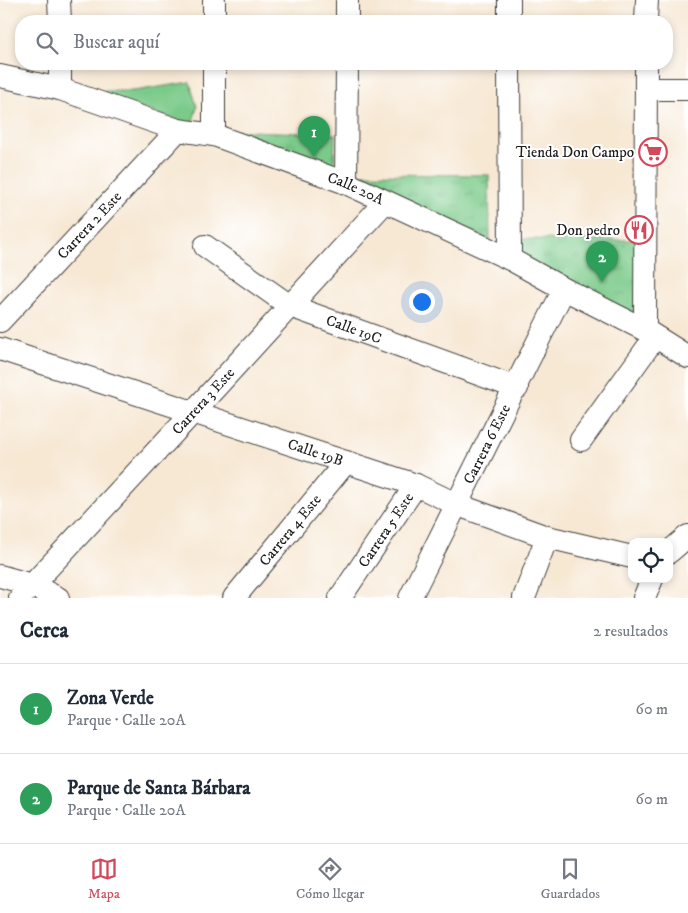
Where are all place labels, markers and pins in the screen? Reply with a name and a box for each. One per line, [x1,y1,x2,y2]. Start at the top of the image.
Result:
pin: 1 [298,116,330,157]
supermarket icon: Tienda Don Campo [638,137,668,167]
place label: Tienda Don Campo [516,143,634,162]
restaurant icon: Don pedro [624,215,654,245]
place label: Don pedro [556,221,620,240]
pin: 2 [586,241,618,282]

